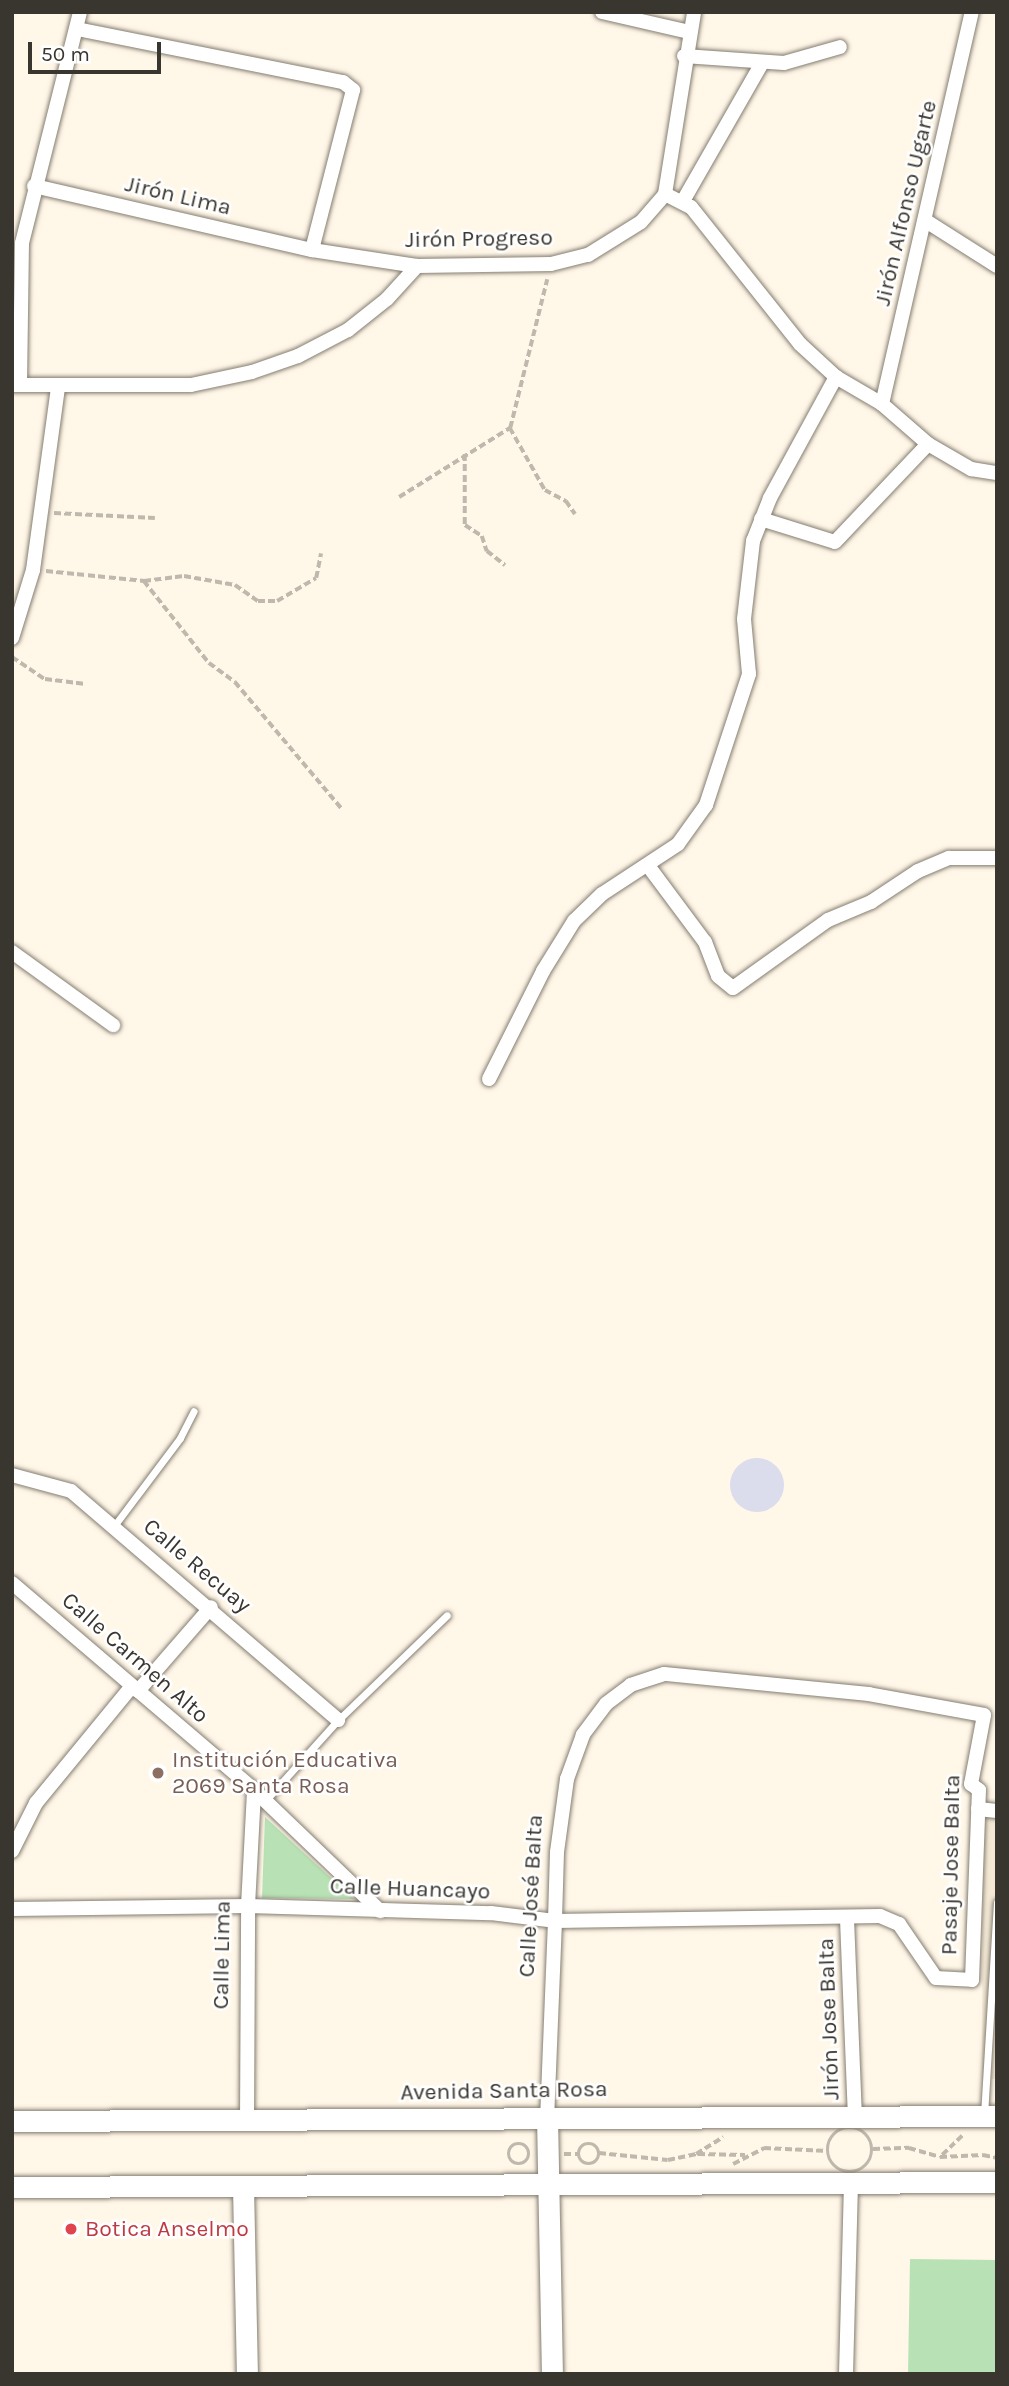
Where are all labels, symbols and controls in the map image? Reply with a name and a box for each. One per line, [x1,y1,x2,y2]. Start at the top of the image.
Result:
scale bar [32,28,164,72]
text: 50 m [41,42,90,66]
street label: Jirón Alfonso Ugarte [869,98,943,308]
street label: Jirón Lima [122,170,234,222]
street label: Jirón Progreso [405,224,553,254]
street label: Calle Recuay [138,1513,256,1619]
street label: Calle Carmen Alto [56,1587,214,1729]
place label: Institución Educativa 2069 Santa Rosa [172,1746,398,1800]
marker: Institución Educativa 2069 Santa Rosa [150,1765,166,1781]
street label: Pasaje Jose Balta [936,1775,966,1955]
street label: Calle José Balta [513,1814,549,1978]
street label: Calle Huancayo [329,1872,491,1906]
street label: Calle Lima [207,1900,237,2010]
street label: Jirón Jose Balta [812,1937,846,2101]
street label: Avenida Santa Rosa [400,2075,608,2107]
place label: Botica Anselmo [85,2215,249,2243]
marker: Botica Anselmo [63,2221,79,2237]

